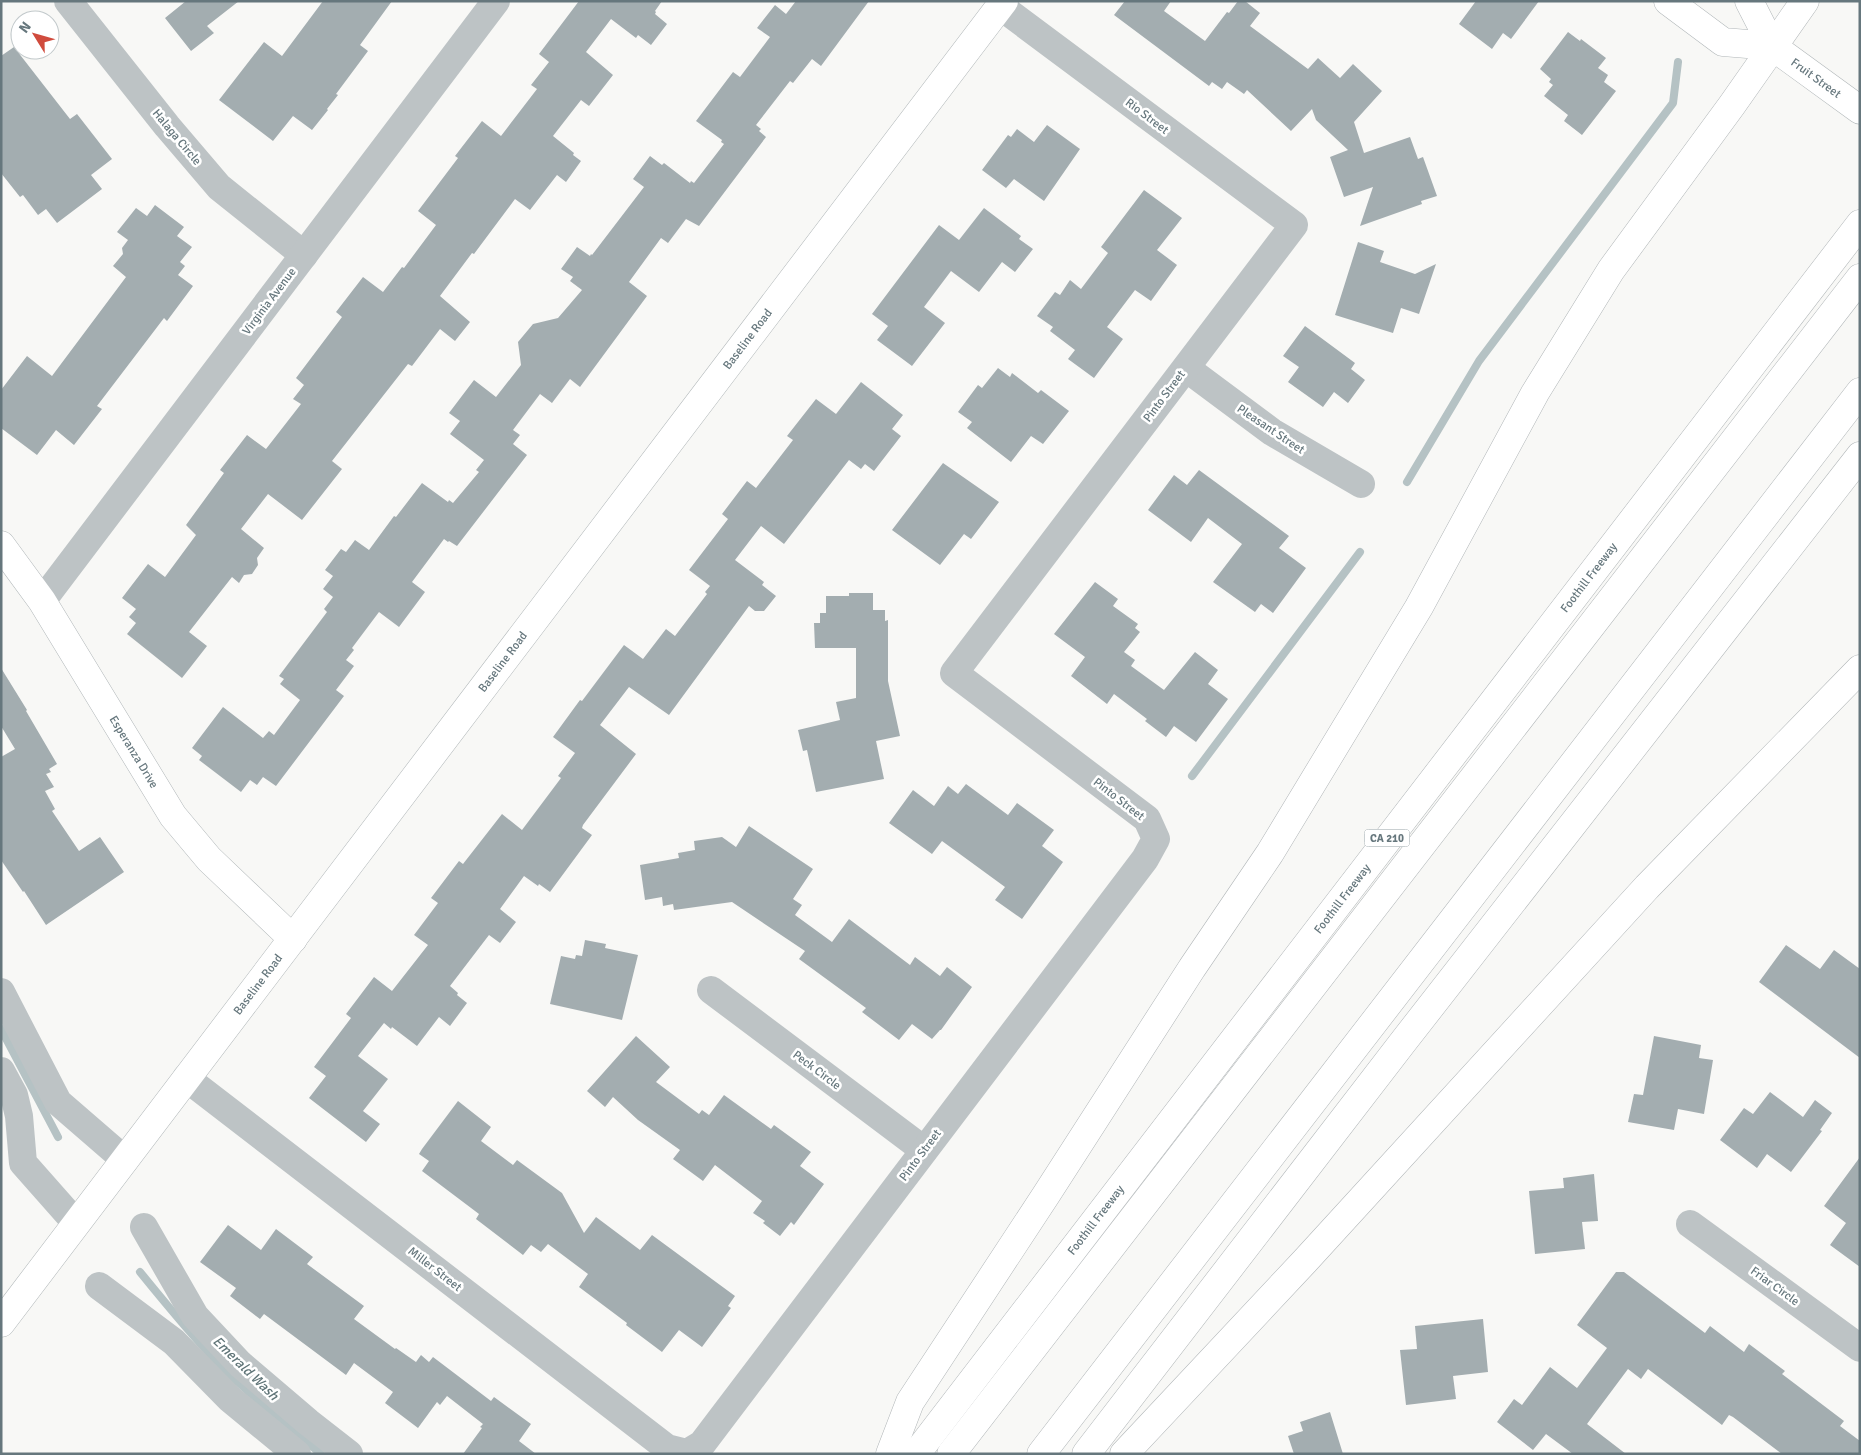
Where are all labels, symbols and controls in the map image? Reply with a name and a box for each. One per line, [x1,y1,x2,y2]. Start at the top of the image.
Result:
north arrow [10,10,60,60]
text: N [15,18,35,36]
street label: Fruit Street [1788,55,1844,102]
street label: Rio Street [1122,95,1171,138]
street label: Halaga Circle [149,106,204,168]
street label: Virginia Avenue [239,265,299,338]
street label: Baseline Road [720,306,776,373]
street label: Pinto Street [1140,367,1189,425]
street label: Pleasant Street [1234,401,1307,458]
street label: Foothill Freeway [1558,539,1621,616]
street label: Baseline Road [475,629,531,695]
street label: Esperanza Drive [106,713,161,791]
street label: Pinto Street [1090,775,1147,824]
road number: CA 210 [1364,830,1410,846]
street label: Foothill Freeway [1311,861,1374,937]
street label: Baseline Road [230,951,286,1018]
street label: Peck Circle [790,1047,844,1093]
street label: Pinto Street [896,1126,945,1184]
street label: Foothill Freeway [1064,1182,1128,1258]
street label: Miller Street [405,1244,465,1295]
street label: Friar Circle [1747,1264,1802,1309]
water label: Emerald Wash [209,1333,282,1404]

